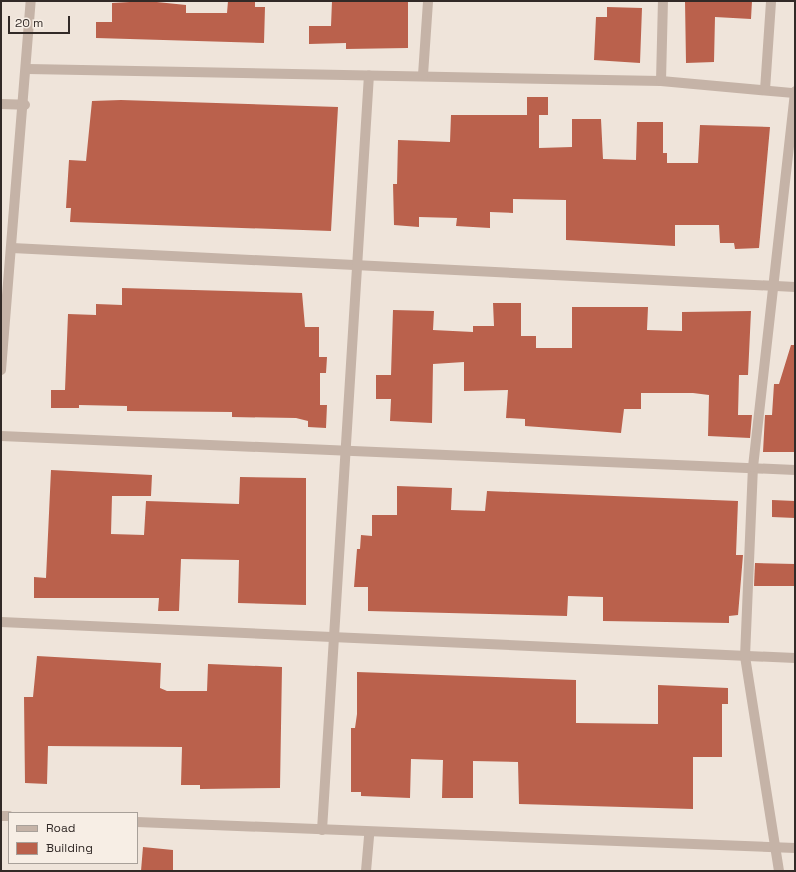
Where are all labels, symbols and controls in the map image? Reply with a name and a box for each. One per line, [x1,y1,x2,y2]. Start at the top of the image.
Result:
scale bar [10,8,72,34]
text: 20 m [15,15,43,31]
legend [8,812,138,864]
text: Road [46,820,75,836]
text: Building [46,840,93,856]

